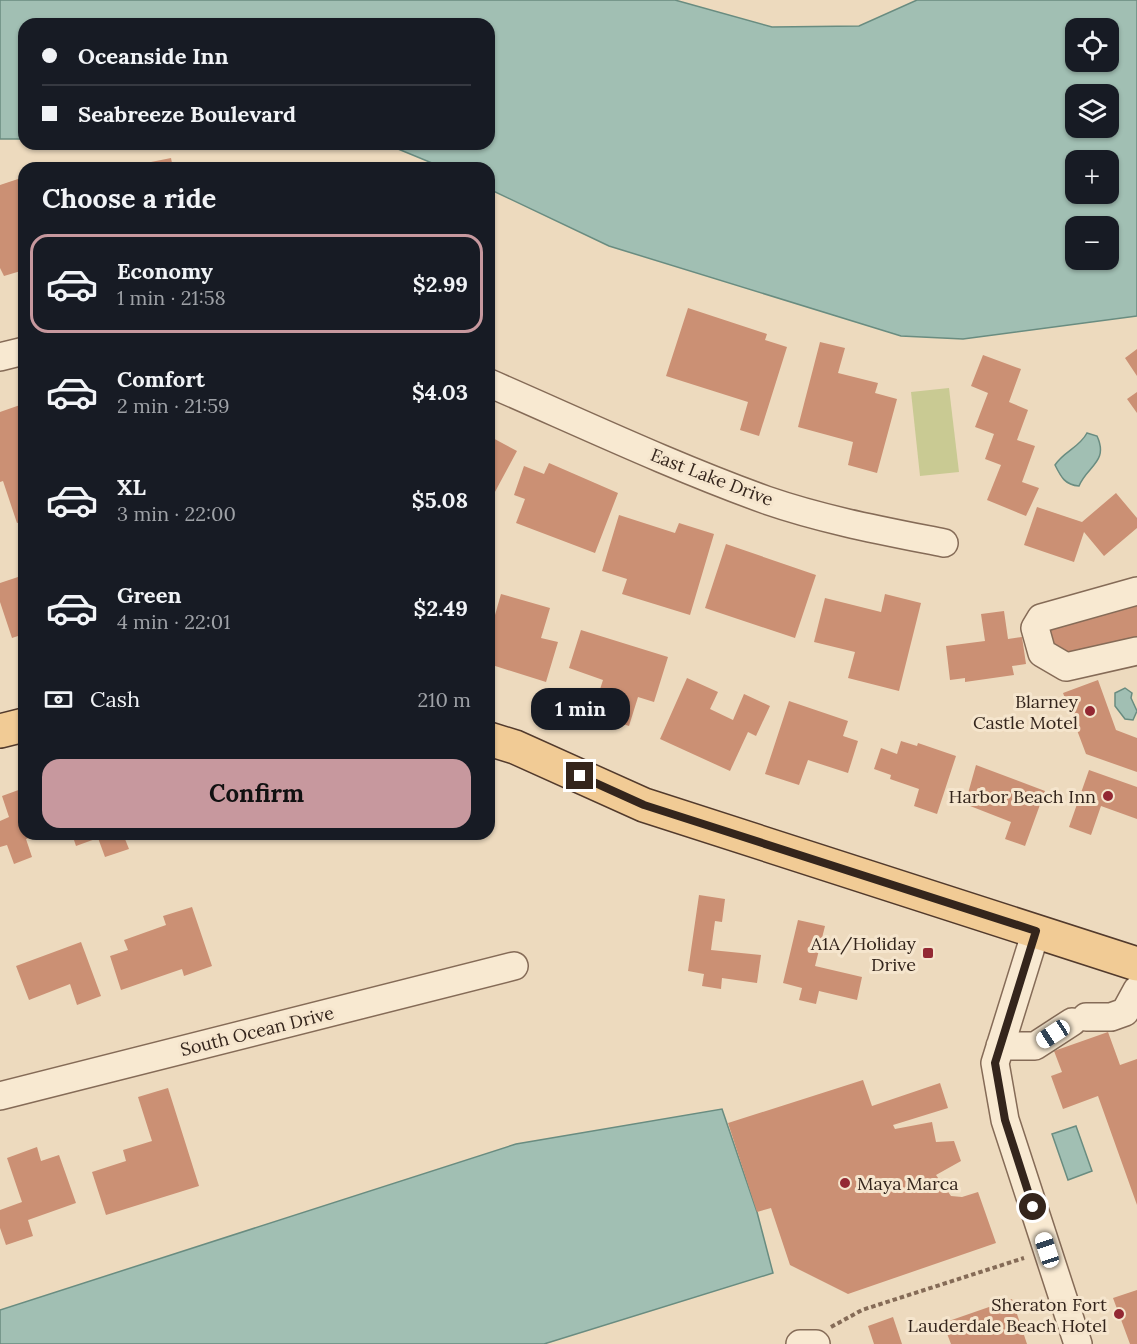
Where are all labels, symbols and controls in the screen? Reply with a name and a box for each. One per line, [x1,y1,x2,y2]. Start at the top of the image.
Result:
map controls [1065,18,1119,270]
button: locate [1065,18,1119,72]
text: Oceanside Inn [78,42,229,70]
button: layers [1065,84,1119,138]
text: Seabreeze Boulevard [78,100,296,128]
button: + [1065,150,1119,204]
text: Choose a ride [42,181,216,215]
button: − [1065,216,1119,270]
icon: car [45,257,99,311]
text: Economy [117,257,213,285]
text: $2.99 [413,270,468,298]
text: 1 min · 21:58 [117,285,226,310]
icon: car [45,365,99,419]
text: Comfort [117,365,205,393]
text: $4.03 [412,378,468,406]
text: 2 min · 21:59 [117,393,230,418]
street label: East Lake Drive [647,443,777,511]
icon: car [45,473,99,527]
text: XL [117,473,146,501]
text: $5.08 [412,486,468,514]
text: 3 min · 22:00 [117,501,236,526]
icon: car [45,581,99,635]
text: Green [117,581,182,609]
text: $2.49 [414,594,468,622]
text: 4 min · 22:01 [117,609,230,634]
icon: cash [42,683,75,716]
text: Cash [90,685,140,713]
text: 210 m [417,687,471,712]
callout: 1 min [530,689,630,731]
place label: Blarney Castle Motel [973,690,1078,734]
text: 1 min [555,696,606,721]
marker: Blarney Castle Motel [1083,704,1097,718]
button: Confirm [42,759,471,828]
route end [566,762,593,789]
place label: Harbor Beach Inn [949,785,1096,808]
marker: Harbor Beach Inn [1101,789,1115,803]
place label: A1A/Holiday Drive [810,932,916,976]
marker: A1A/Holiday Drive [921,946,935,960]
street label: South Ocean Drive [178,1001,336,1061]
car [1033,1017,1073,1051]
place label: Maya Marca [857,1172,958,1195]
marker: Maya Marca [838,1176,852,1190]
route start [1019,1193,1046,1220]
car [1033,1230,1061,1270]
place label: Sheraton Fort Lauderdale Beach Hotel [908,1293,1107,1337]
marker: Sheraton Fort Lauderdale Beach Hotel [1112,1307,1126,1321]

